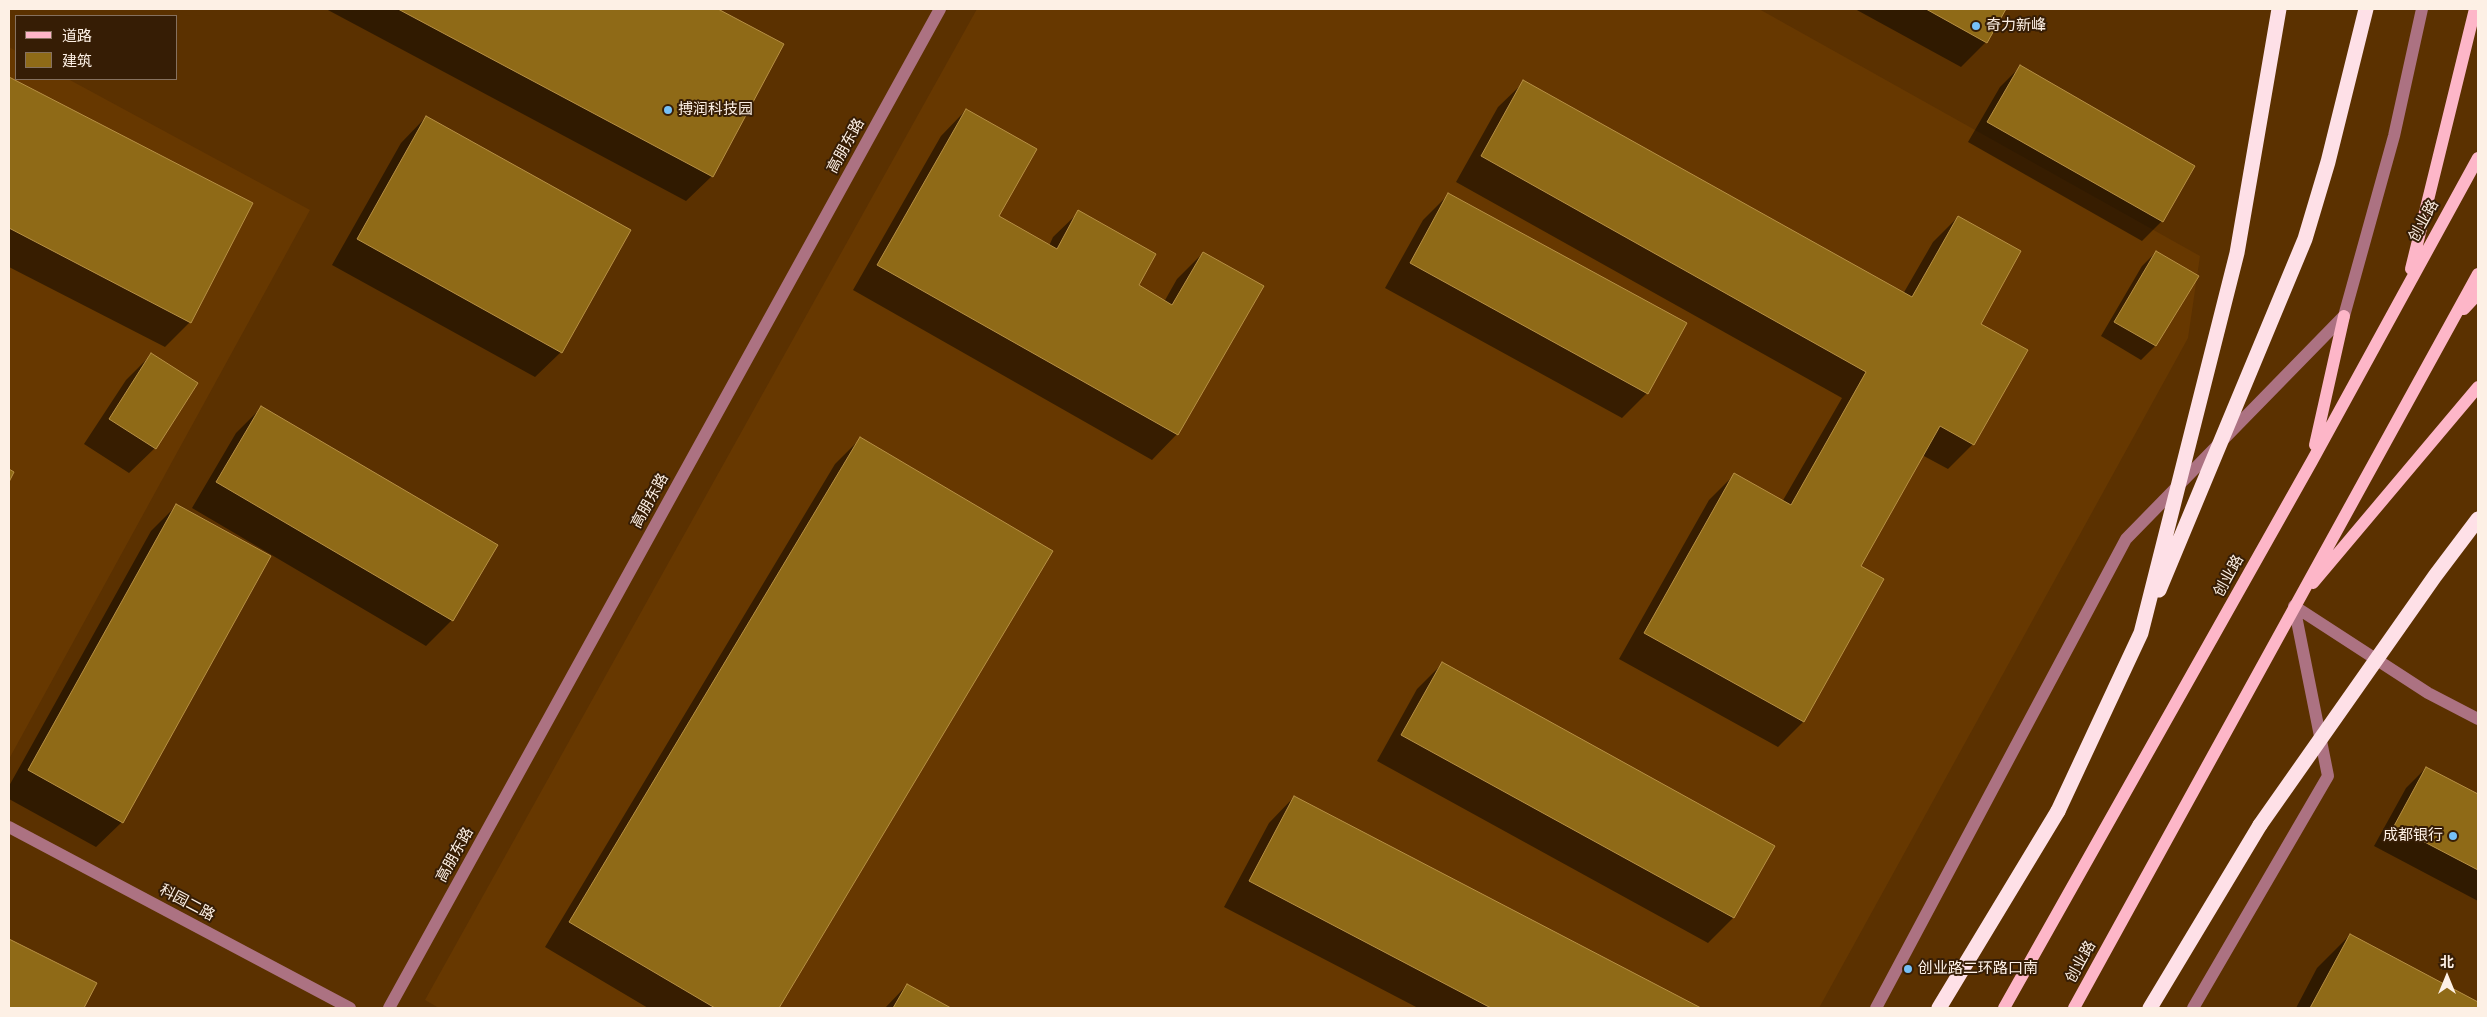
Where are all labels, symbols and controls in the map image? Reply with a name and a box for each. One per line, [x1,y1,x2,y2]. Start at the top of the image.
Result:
legend [15,15,178,80]
place label: 奇力新峰 [1986,17,2046,35]
marker: 奇力新峰 [1970,20,1982,32]
text: 道路 [62,25,92,46]
text: 建筑 [62,50,92,71]
place label: 搏润科技园 [678,101,753,119]
marker: 搏润科技园 [662,104,674,116]
street label: 高朋东路 [824,115,868,177]
street label: 创业路 [2405,197,2443,245]
street label: 高朋东路 [628,470,672,532]
street label: 创业路 [2210,552,2248,600]
street label: 高朋东路 [433,824,477,886]
place label: 成都银行 [2383,827,2443,845]
marker: 成都银行 [2447,830,2459,842]
street label: 科园二路 [156,881,218,925]
street label: 创业路 [2062,938,2100,986]
north arrow [2422,952,2472,1002]
text: 北 [2440,952,2454,971]
place label: 创业路二环路口南 [1918,960,2038,978]
marker: 创业路二环路口南 [1902,963,1914,975]

